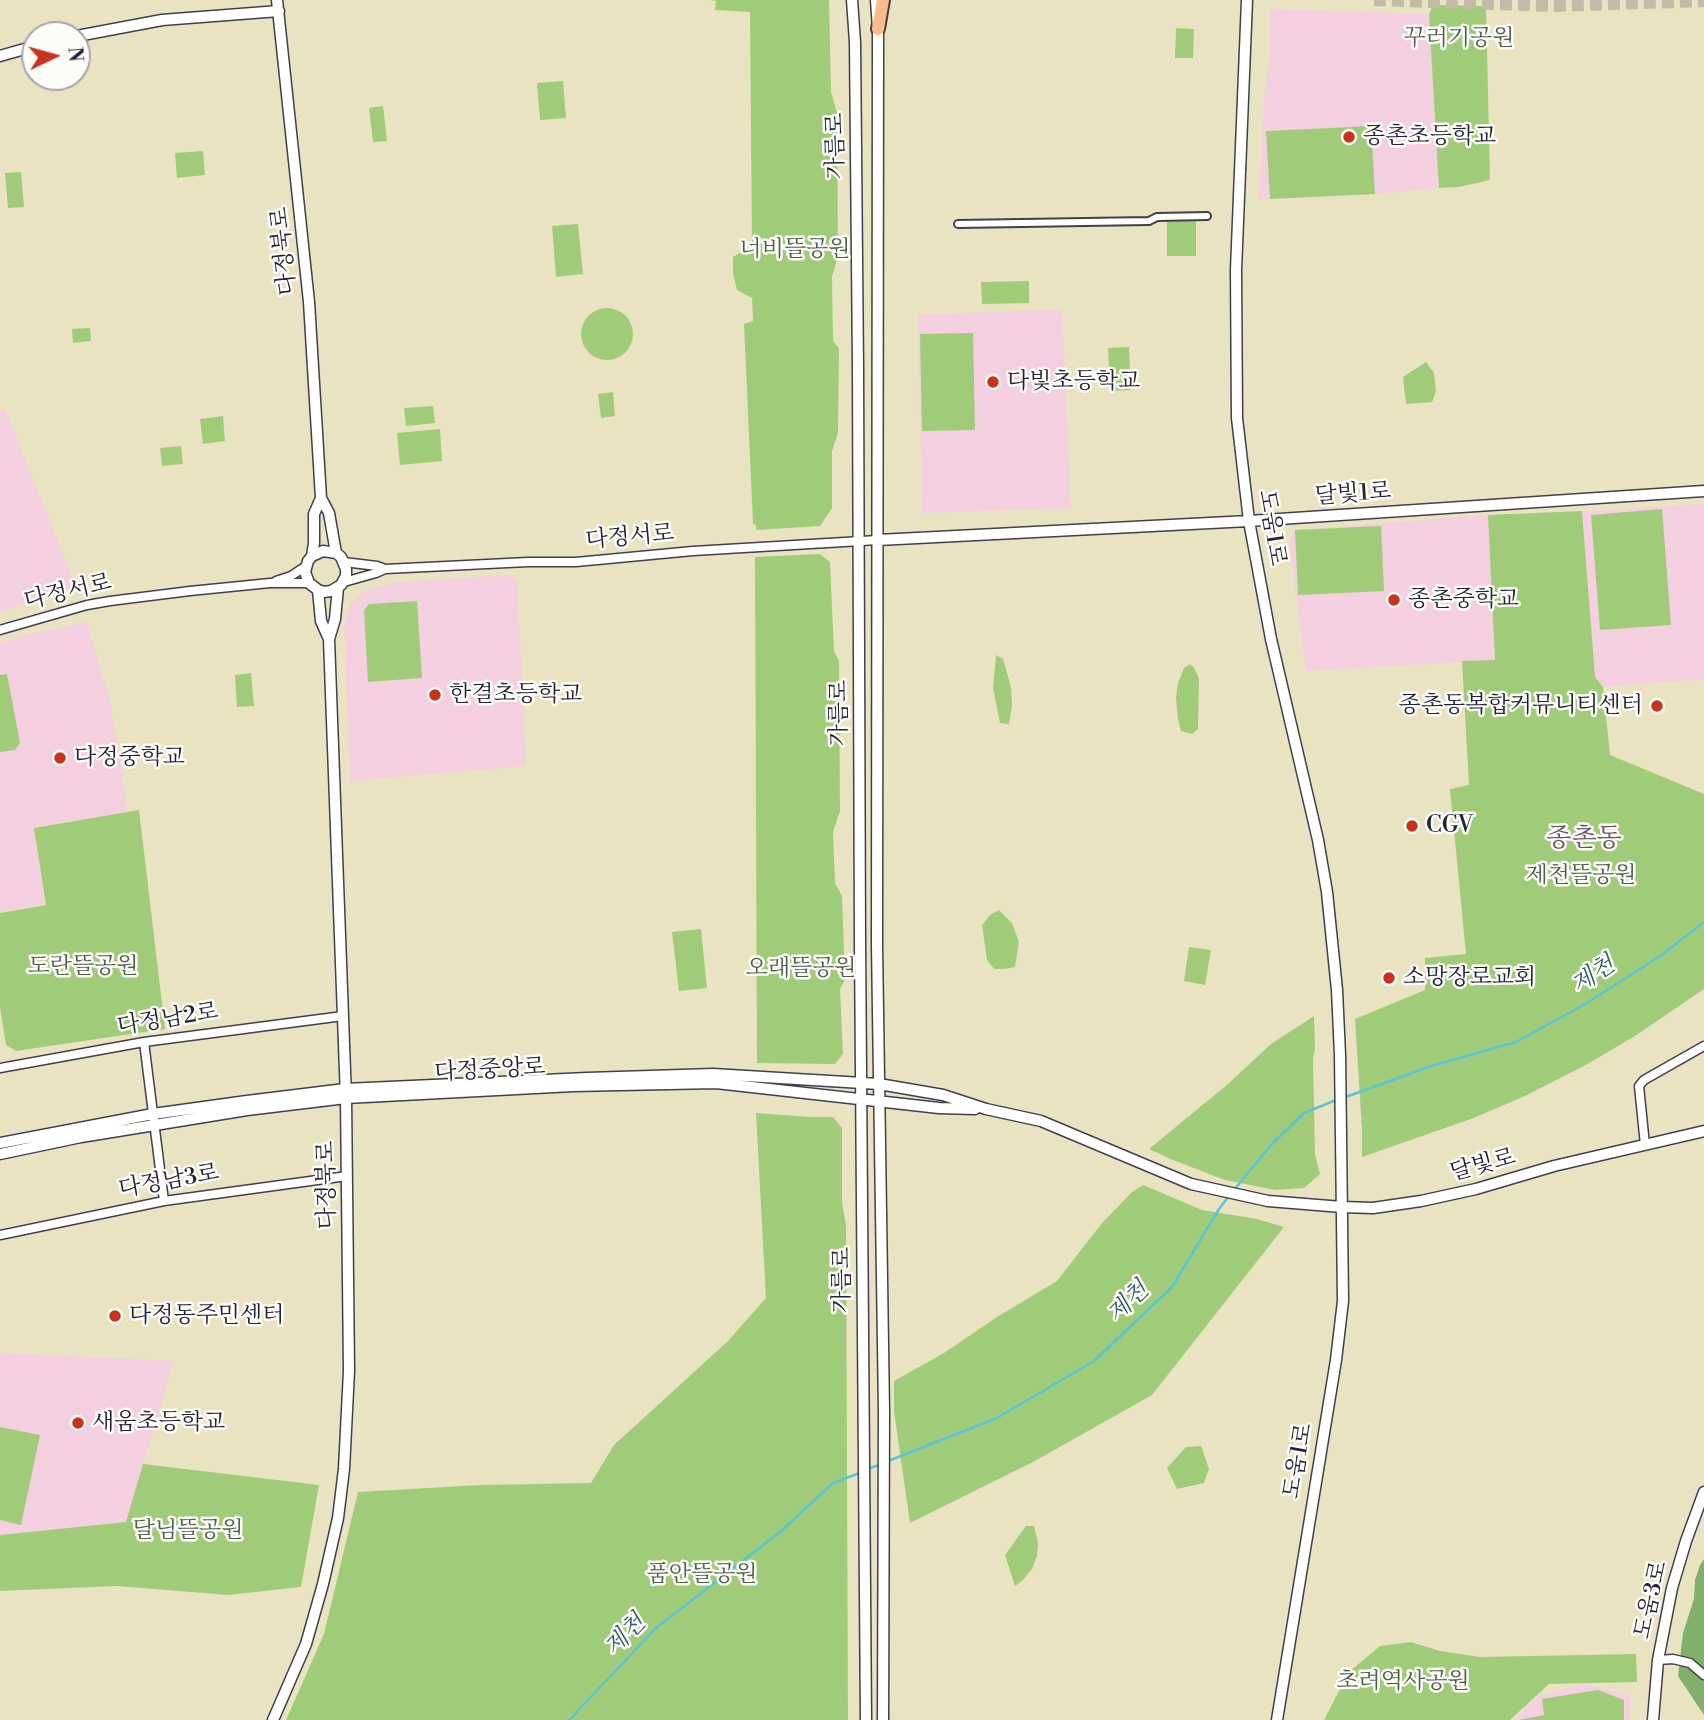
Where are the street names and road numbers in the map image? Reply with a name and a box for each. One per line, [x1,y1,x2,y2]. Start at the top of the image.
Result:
street label: 가름로 [823,112,851,180]
street label: 다정북로 [267,205,303,297]
street label: 달빛1로 [1314,479,1392,511]
street label: 도움1로 [1251,488,1291,568]
street label: 다정서로 [585,520,675,556]
street label: 다정서로 [22,570,114,616]
street label: 가름로 [826,680,854,746]
street label: 다정남2로 [115,998,221,1042]
street label: 다정중앙로 [434,1054,546,1088]
street label: 다정북로 [313,1140,343,1230]
street label: 달빛로 [1447,1144,1519,1188]
street label: 다정남3로 [117,1160,221,1204]
street label: 가름로 [829,1247,857,1313]
street label: 도움1로 [1279,1421,1319,1501]
street label: 도움3로 [1630,1558,1674,1642]

